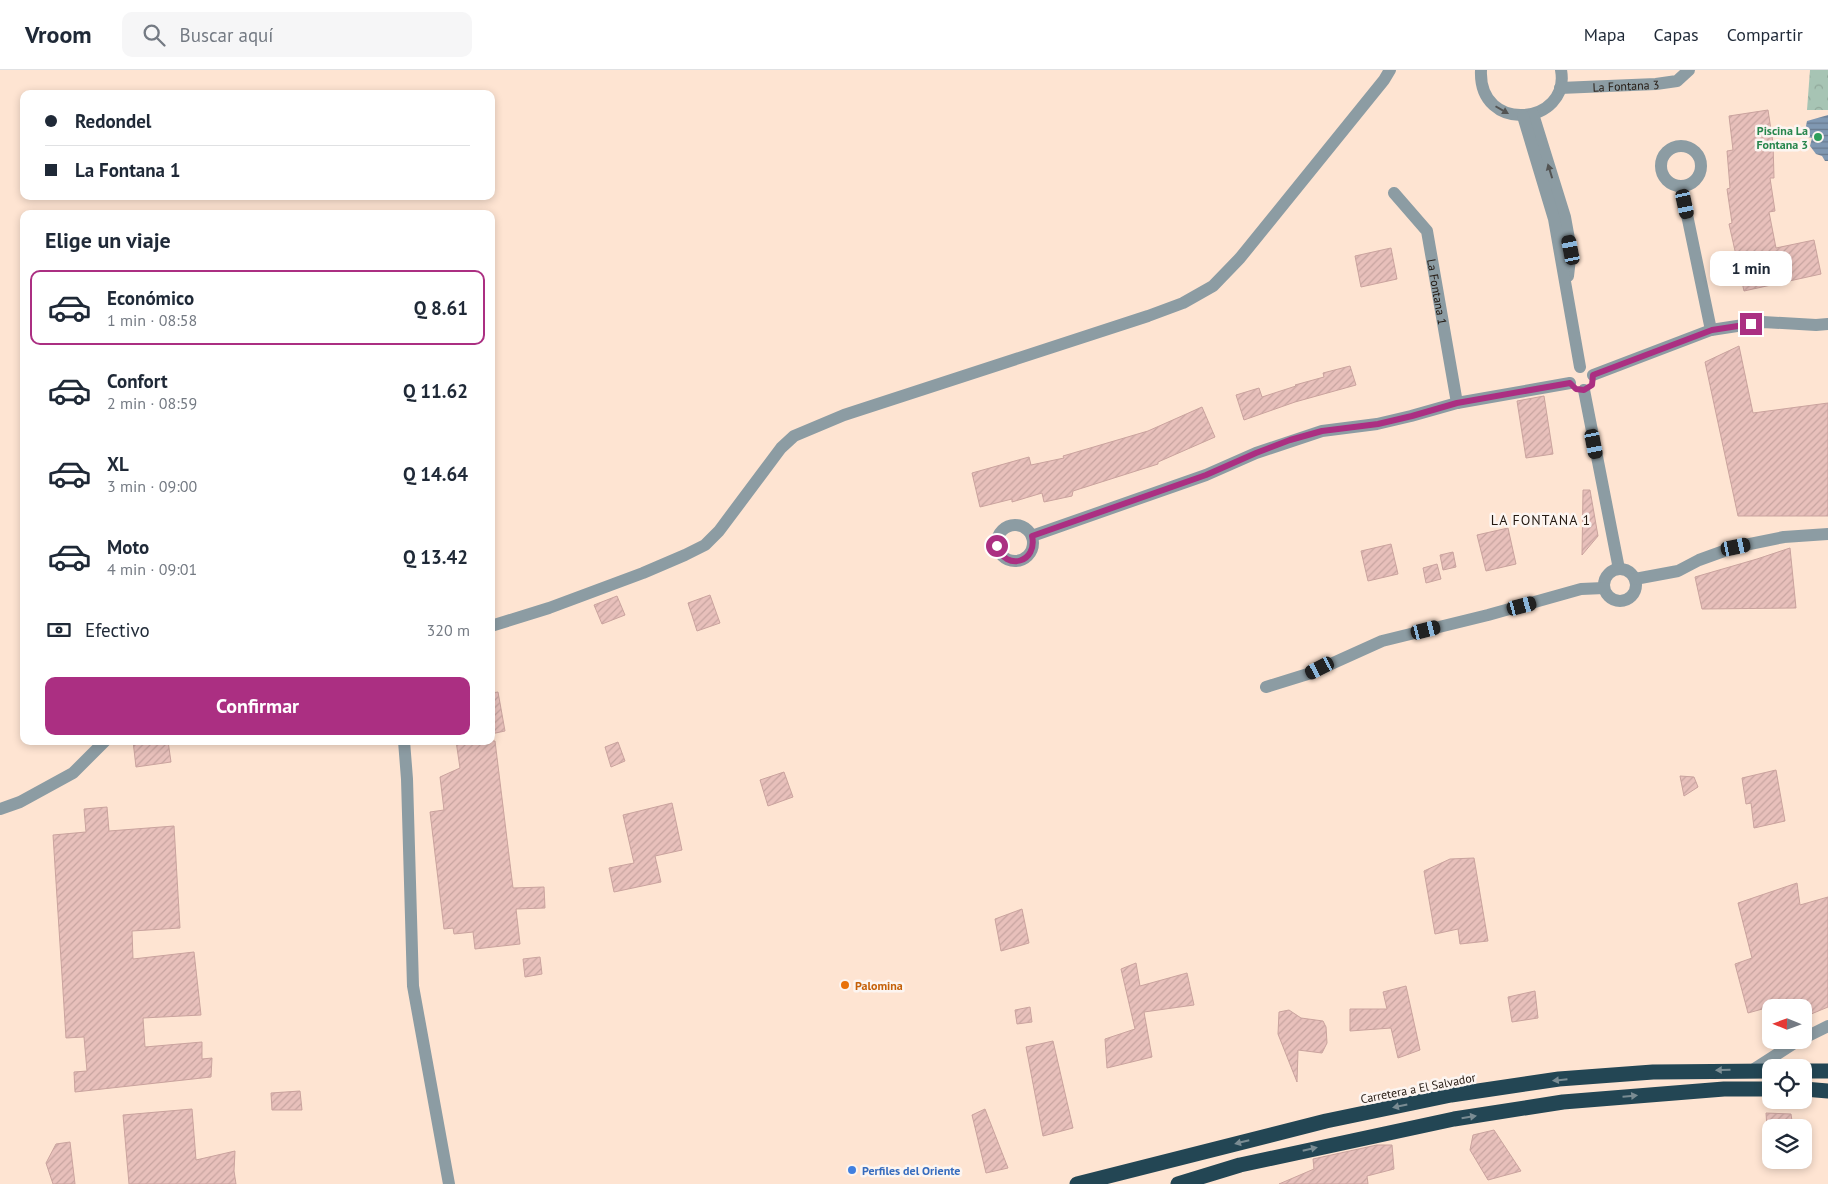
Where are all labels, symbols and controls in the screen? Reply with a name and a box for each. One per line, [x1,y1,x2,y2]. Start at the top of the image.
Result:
search box [122,12,472,57]
text: Vroom [25,19,92,50]
icon: search [140,21,168,49]
text: Buscar aquí [180,23,273,47]
text: Mapa [1584,23,1626,46]
text: Capas [1654,23,1699,46]
text: Compartir [1727,23,1803,46]
street label: La Fontana 3 [1592,76,1660,94]
one-way arrow [1495,106,1510,114]
text: Redondel [75,109,151,133]
place label: Piscina La Fontana 3 [1756,123,1808,152]
marker: Piscina La Fontana 3 [1812,131,1824,143]
text: La Fontana 1 [75,158,181,182]
one-way arrow [1546,163,1554,178]
car [1674,188,1695,220]
text: Elige un viaje [45,226,171,254]
car [1560,234,1581,266]
callout: 1 min [1710,252,1792,286]
street label: La Fontana 1 [1424,258,1451,326]
text: 1 min [1731,258,1771,278]
icon: car [47,285,92,330]
text: Económico [107,286,194,310]
text: Q 8.61 [414,296,468,320]
text: 1 min · 08:58 [107,310,197,330]
route end [1740,313,1762,335]
icon: car [47,368,92,413]
text: Confort [107,369,168,393]
text: Q 11.62 [403,379,468,403]
text: 2 min · 08:59 [107,393,197,413]
car [1583,428,1604,460]
icon: car [47,451,92,496]
text: XL [107,452,129,476]
text: Q 14.64 [403,462,468,486]
text: 3 min · 09:00 [107,476,197,496]
district label: LA FONTANA 1 [1491,511,1591,529]
icon: car [47,534,92,579]
text: Moto [107,535,149,559]
route start [986,535,1008,557]
car [1719,537,1752,557]
text: Q 13.42 [403,545,468,569]
text: 4 min · 09:01 [107,559,197,579]
car [1505,595,1538,617]
icon: cash [45,616,73,644]
text: Efectivo [85,618,150,642]
car [1409,619,1442,641]
text: 320 m [427,620,470,640]
car [1303,655,1336,681]
button: Confirmar [45,677,470,735]
place label: Palomina [855,978,903,993]
marker: Palomina [839,979,851,991]
north arrow [1762,999,1812,1049]
map controls [1762,999,1812,1169]
button: locate [1762,1059,1812,1109]
one-way arrow [1714,1067,1730,1075]
street label: Carretera a El Salvador [1359,1069,1477,1107]
one-way arrow [1552,1076,1568,1084]
one-way arrow [1622,1092,1638,1100]
one-way arrow [1392,1102,1408,1110]
one-way arrow [1461,1112,1477,1120]
button: layers [1762,1119,1812,1169]
one-way arrow [1234,1139,1249,1147]
one-way arrow [1302,1145,1317,1153]
place label: Perfiles del Oriente [862,1163,960,1178]
marker: Perfiles del Oriente [846,1164,858,1176]

